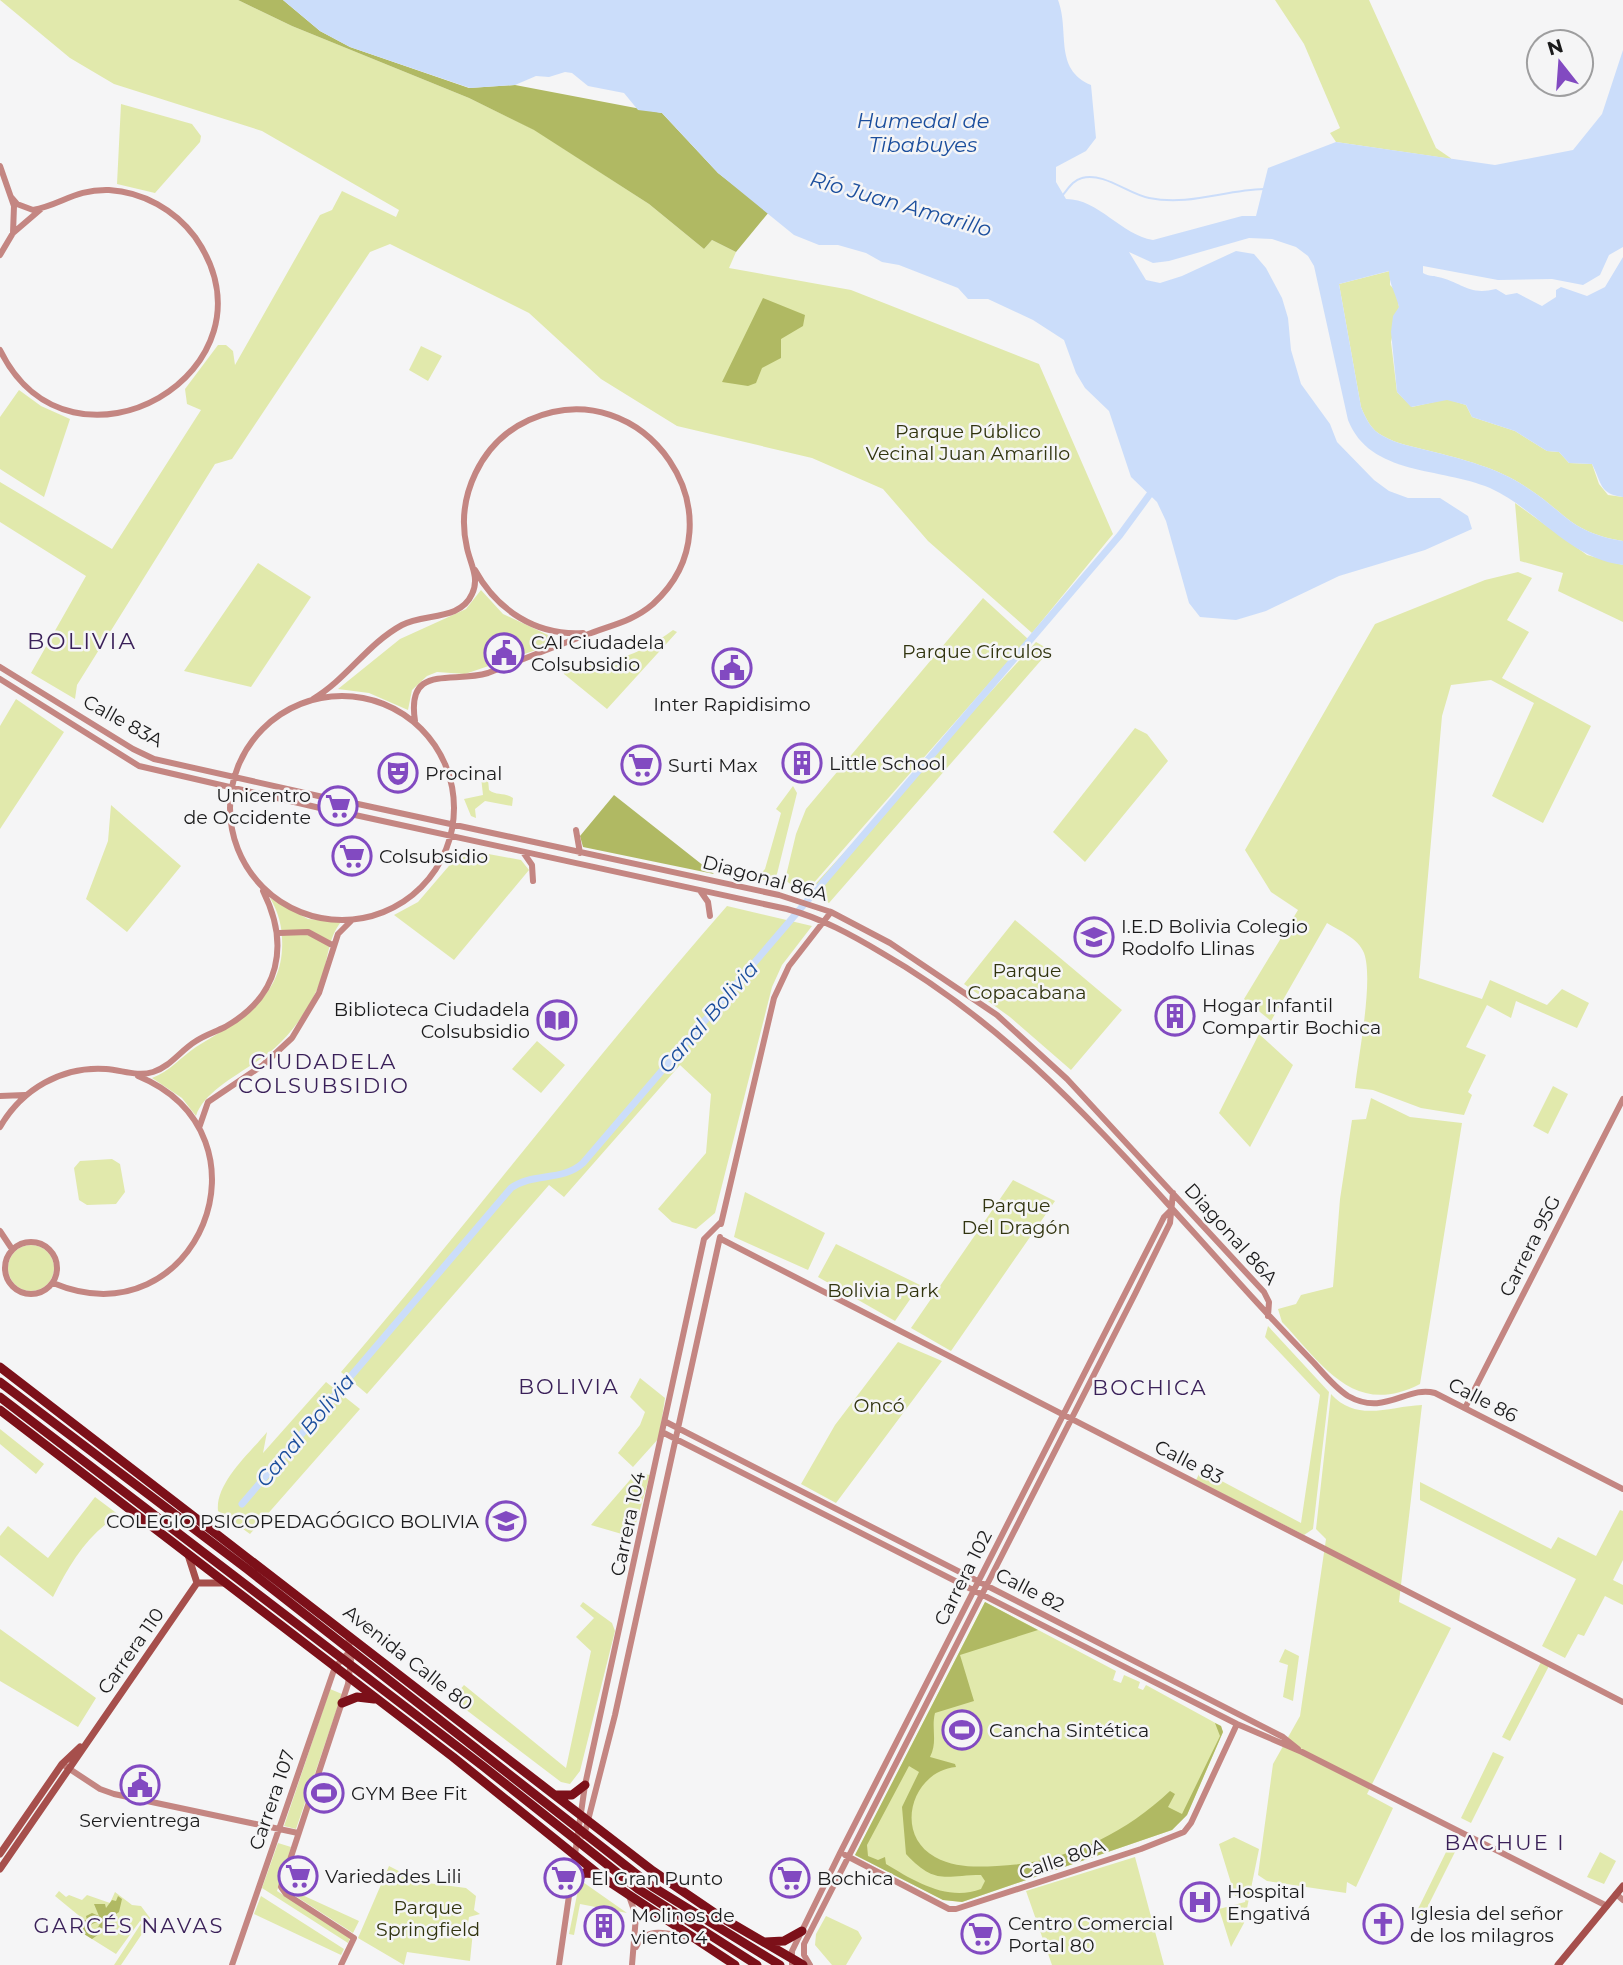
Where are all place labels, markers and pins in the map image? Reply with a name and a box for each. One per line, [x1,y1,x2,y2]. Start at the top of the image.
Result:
place label: CAI Ciudadela Colsubsidio [531,631,665,676]
public building icon: CAI Ciudadela Colsubsidio [483,632,525,674]
public building icon: Inter Rapidisimo [711,647,753,689]
place label: Inter Rapidisimo [653,693,811,716]
building icon: Little School [781,742,823,784]
supermarket icon: Surti Max [620,744,662,786]
theatre icon: Procinal [377,752,419,794]
place label: Little School [829,752,946,775]
place label: Surti Max [668,754,758,777]
place label: Procinal [425,762,502,785]
place label: Unicentro de Occidente [183,784,311,829]
supermarket icon: Unicentro de Occidente [317,785,359,827]
supermarket icon: Colsubsidio [331,835,373,877]
place label: Colsubsidio [379,845,488,868]
place label: I.E.D Bolivia Colegio Rodolfo Llinas [1121,915,1308,960]
school or university icon: I.E.D Bolivia Colegio Rodolfo Llinas [1073,916,1115,958]
place label: Hogar Infantil Compartir Bochica [1202,994,1381,1039]
building icon: Hogar Infantil Compartir Bochica [1154,995,1196,1037]
place label: Biblioteca Ciudadela Colsubsidio [334,998,530,1043]
library icon: Biblioteca Ciudadela Colsubsidio [536,999,578,1041]
school or university icon: COLEGIO PSICOPEDAGÓGICO BOLIVIA [485,1500,527,1542]
place label: COLEGIO PSICOPEDAGÓGICO BOLIVIA [106,1510,479,1533]
sports icon: Cancha Sintética [941,1709,983,1751]
place label: Cancha Sintética [989,1719,1149,1742]
public building icon: Servientrega [119,1764,161,1806]
sports icon: GYM Bee Fit [303,1772,345,1814]
place label: GYM Bee Fit [351,1782,468,1805]
place label: Servientrega [79,1809,201,1832]
supermarket icon: Variedades Lili [277,1855,319,1897]
supermarket icon: El Gran Punto [543,1857,585,1899]
supermarket icon: Bochica [769,1857,811,1899]
place label: Variedades Lili [325,1865,462,1888]
place label: El Gran Punto [591,1867,723,1890]
place label: Bochica [817,1867,894,1890]
place label: Hospital Engativá [1227,1880,1311,1925]
hospital icon: Hospital Engativá [1179,1881,1221,1923]
place label: Iglesia del señor de los milagros [1410,1902,1563,1947]
church icon: Iglesia del señor de los milagros [1362,1903,1404,1945]
place label: Molinos de viento 4 [631,1904,735,1949]
building icon: Molinos de viento 4 [583,1905,625,1947]
place label: Centro Comercial Portal 80 [1008,1912,1173,1957]
supermarket icon: Centro Comercial Portal 80 [960,1913,1002,1955]

